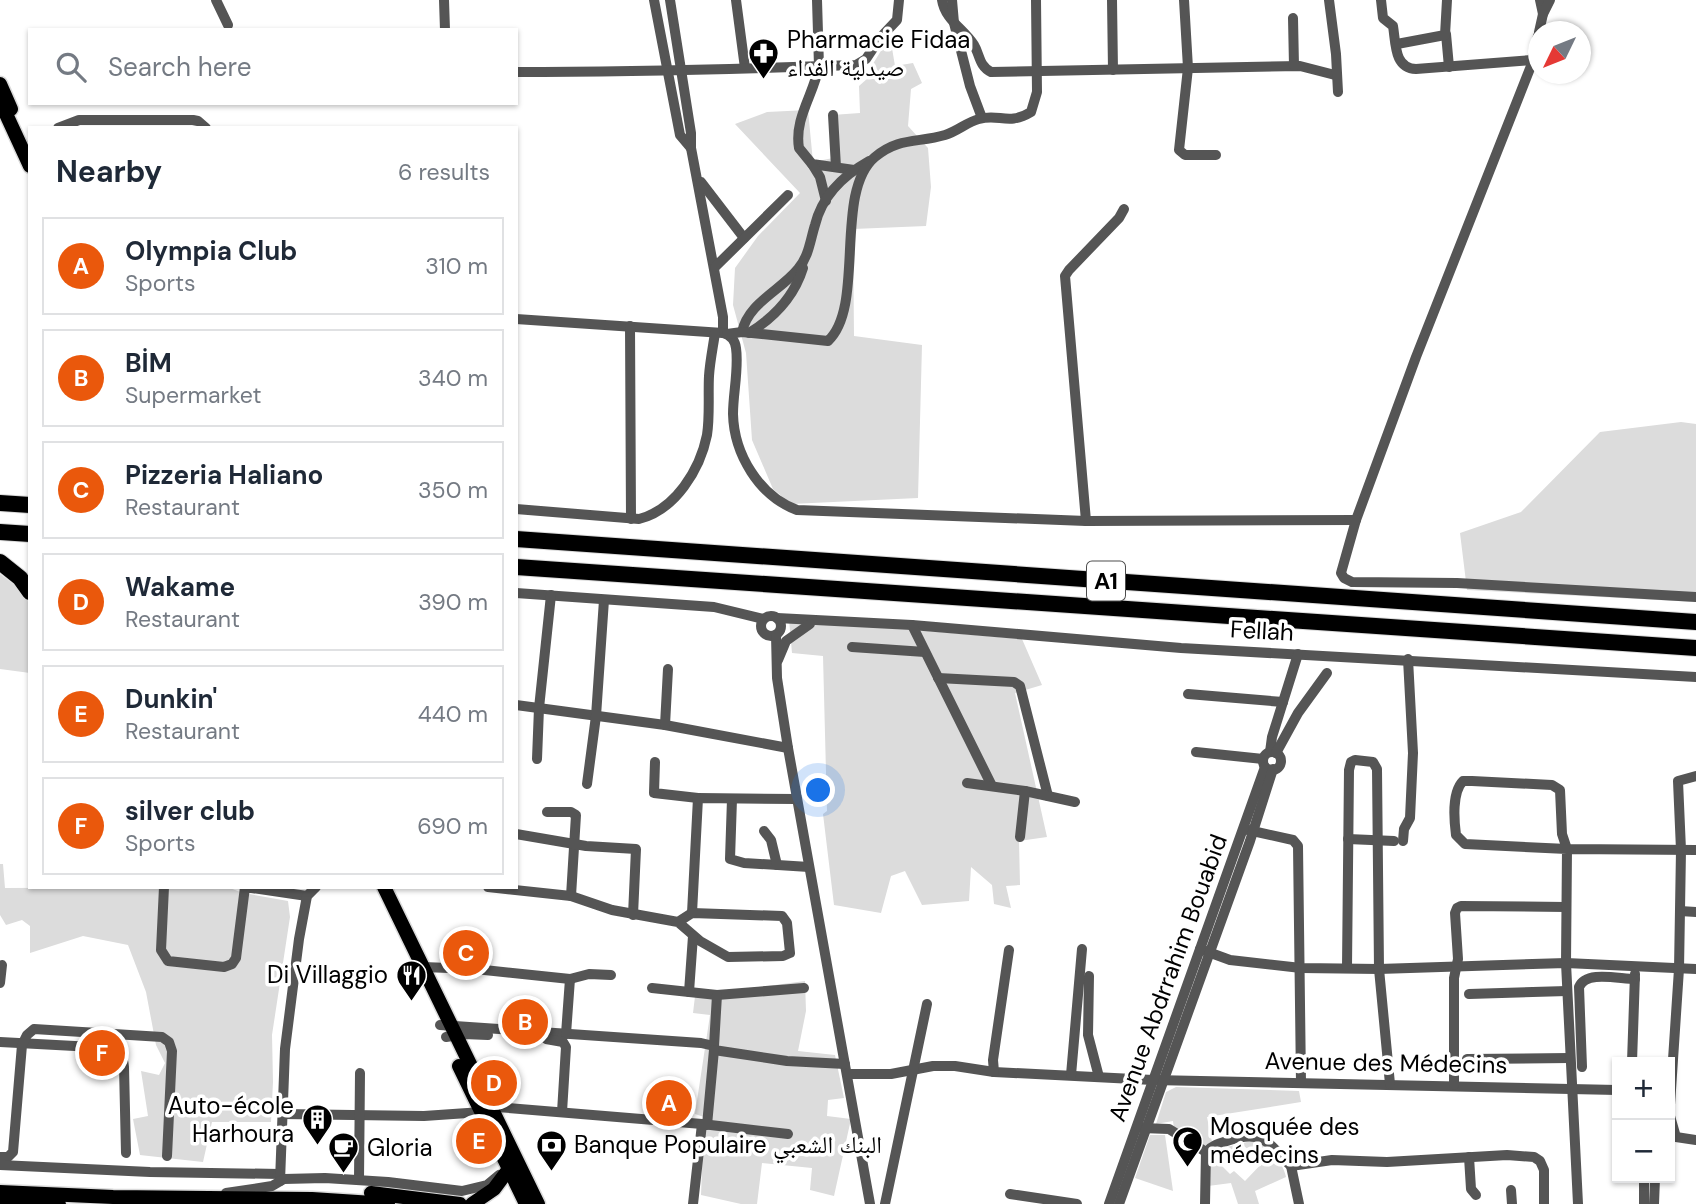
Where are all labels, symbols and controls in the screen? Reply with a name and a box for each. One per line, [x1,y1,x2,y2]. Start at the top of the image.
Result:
north arrow [1528,21,1591,84]
place label: Pharmacie Fidaa صيدلية الفداء [787,24,970,83]
search box [28,28,518,105]
pharmacy icon: Pharmacie Fidaa صيدلية الفداء [747,37,781,81]
icon: search [52,48,90,86]
text: Search here [108,50,251,84]
text: Nearby [56,152,162,191]
text: 6 results [398,157,490,187]
text: Olympia Club [125,234,297,268]
text: A [73,251,89,281]
text: 310 m [425,251,488,281]
text: Sports [125,268,195,298]
text: BİM [125,346,172,380]
text: B [74,363,88,393]
text: 340 m [418,363,488,393]
text: Supermarket [125,380,261,410]
text: Pizzeria Haliano [125,458,323,492]
text: C [73,475,89,505]
text: 350 m [418,475,488,505]
text: Restaurant [125,492,240,522]
road number: A1 [1087,562,1125,600]
text: Wakame [125,570,235,604]
text: D [73,587,89,617]
text: 390 m [418,587,488,617]
text: Restaurant [125,604,240,634]
street label: Fellah [1229,613,1295,648]
text: Dunkin' [125,682,217,716]
text: E [74,699,88,729]
text: 440 m [418,699,488,729]
text: Restaurant [125,716,240,746]
your location [801,773,835,807]
text: silver club [125,794,255,828]
text: F [75,811,87,841]
text: 690 m [417,811,488,841]
text: Sports [125,828,195,858]
street label: Avenue Abdrrahim Bouabid [1101,830,1234,1126]
pin: C [443,927,489,979]
restaurant icon: Di Villaggio [394,958,428,1002]
place label: Di Villaggio [267,959,388,990]
pin: B [502,996,548,1048]
pin: F [79,1027,125,1079]
street label: Avenue des Médecins [1264,1045,1508,1080]
pin: D [471,1057,517,1109]
map controls [1612,1057,1675,1183]
button: + [1612,1057,1675,1120]
pin: A [646,1077,692,1129]
place label: Auto-école Harhoura [168,1090,294,1149]
building icon: Auto-école Harhoura [300,1103,334,1147]
place label: Mosquée des médecins [1210,1111,1360,1170]
pin: E [456,1115,502,1167]
button: − [1612,1120,1675,1183]
mosque icon: Mosquée des médecins [1170,1124,1204,1168]
bank icon: Banque Populaire البنك الشعبي [534,1128,568,1172]
place label: Banque Populaire البنك الشعبي [574,1129,882,1164]
cafe icon: Gloria [327,1131,361,1175]
place label: Gloria [367,1132,432,1163]

